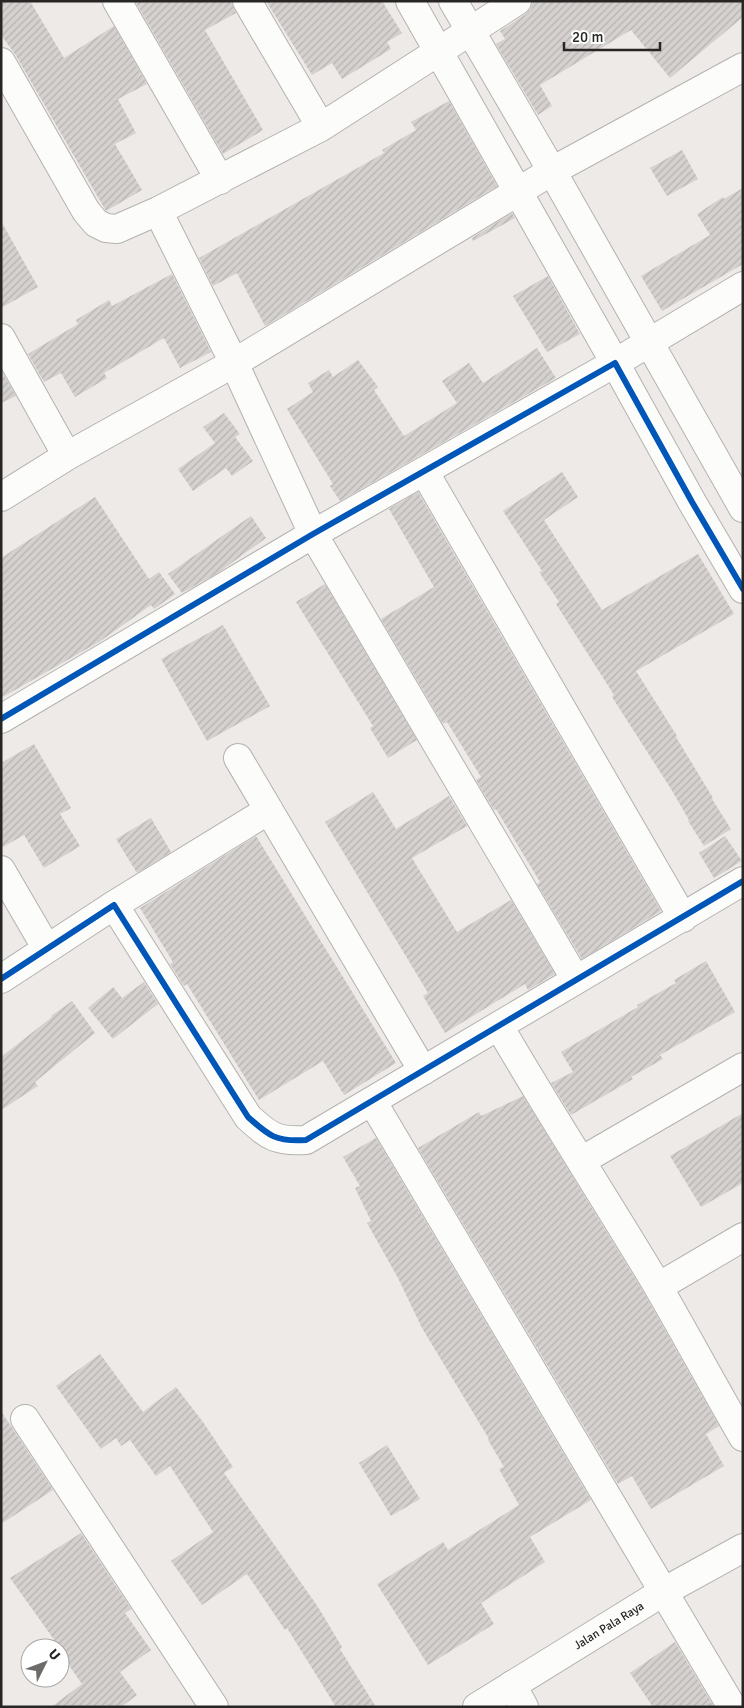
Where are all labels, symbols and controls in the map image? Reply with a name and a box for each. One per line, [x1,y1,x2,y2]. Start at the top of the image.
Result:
scale bar [564,20,660,52]
text: 20 m [572,28,603,46]
street label: Jalan Pala Raya [571,1598,647,1653]
north arrow [20,1638,70,1688]
text: U [45,1645,64,1664]

